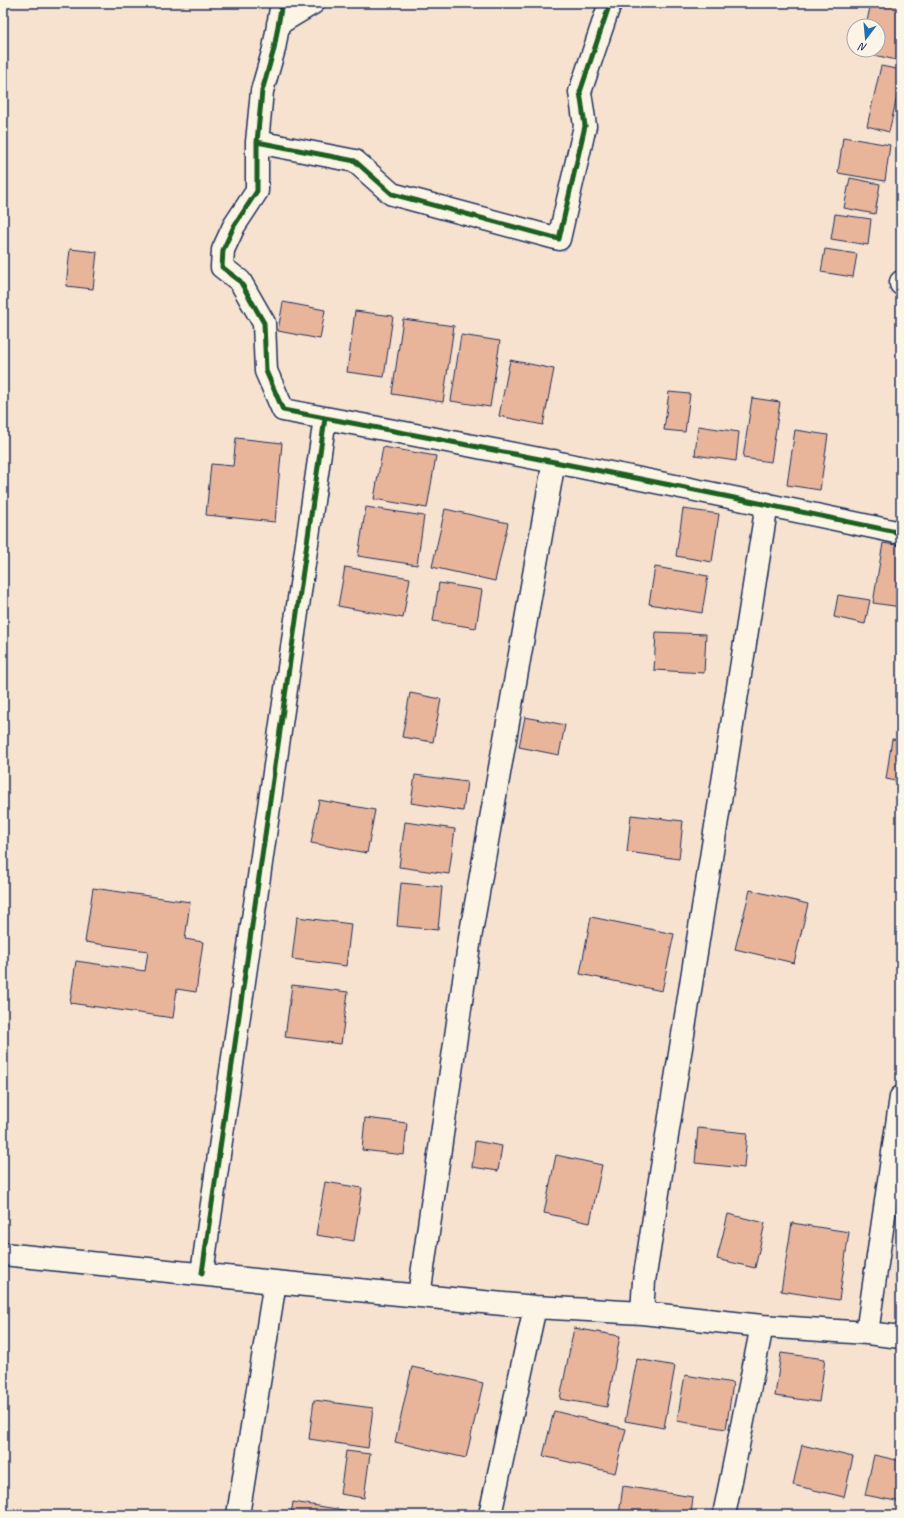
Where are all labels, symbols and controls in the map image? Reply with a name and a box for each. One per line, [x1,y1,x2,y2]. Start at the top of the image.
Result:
north arrow [846,18,886,58]
text: N [856,39,868,55]

